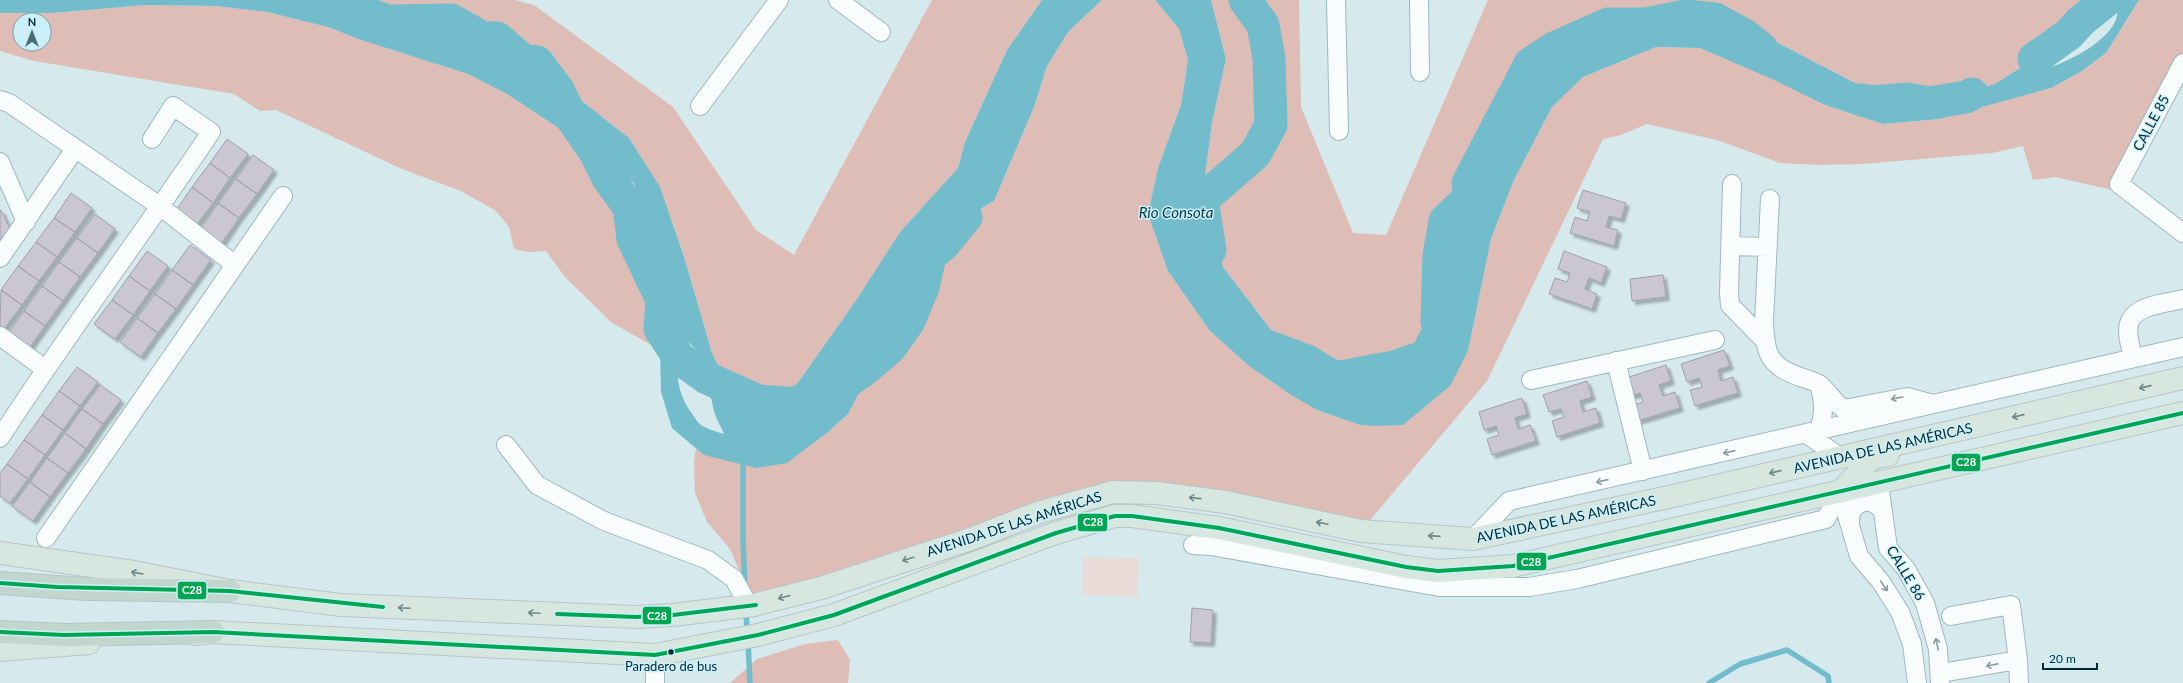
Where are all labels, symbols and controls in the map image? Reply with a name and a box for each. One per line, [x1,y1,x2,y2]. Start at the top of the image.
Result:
north arrow [12,12,52,52]
text: N [28,15,36,28]
street label: CALLE 85 [2129,92,2172,154]
water label: Rio Consota [1139,203,1214,221]
one-way arrow [2139,383,2152,391]
one-way arrow [1891,395,1904,403]
one-way arrow [2012,413,2025,421]
street label: AVENIDA DE LAS AMÉRICAS [1792,419,1974,476]
one-way arrow [1723,449,1736,457]
line badge: C28 [1951,453,1981,472]
text: C28 [1956,455,1976,468]
one-way arrow [1769,469,1782,477]
one-way arrow [1596,477,1609,485]
street label: AVENIDA DE LAS AMÉRICAS [924,487,1104,560]
street label: AVENIDA DE LAS AMÉRICAS [1475,491,1657,546]
one-way arrow [1189,494,1202,502]
line badge: C28 [1077,513,1108,532]
text: C28 [1083,515,1103,528]
one-way arrow [1316,519,1329,527]
one-way arrow [1428,532,1441,539]
street label: CALLE 86 [1883,542,1929,603]
line badge: C28 [1516,552,1547,571]
text: C28 [1521,555,1541,568]
one-way arrow [902,556,915,563]
one-way arrow [131,569,144,577]
one-way arrow [1880,580,1888,592]
line badge: C28 [177,581,207,600]
text: C28 [182,583,202,596]
one-way arrow [778,594,791,602]
one-way arrow [398,604,411,611]
line badge: C28 [642,606,672,625]
text: C28 [647,609,667,622]
one-way arrow [528,610,541,617]
one-way arrow [1933,638,1941,651]
scale bar [2043,645,2097,671]
marker: Paradero de bus [666,647,676,657]
text: 20 m [2049,651,2076,666]
place label: Paradero de bus [625,658,717,674]
one-way arrow [1986,661,1999,669]

